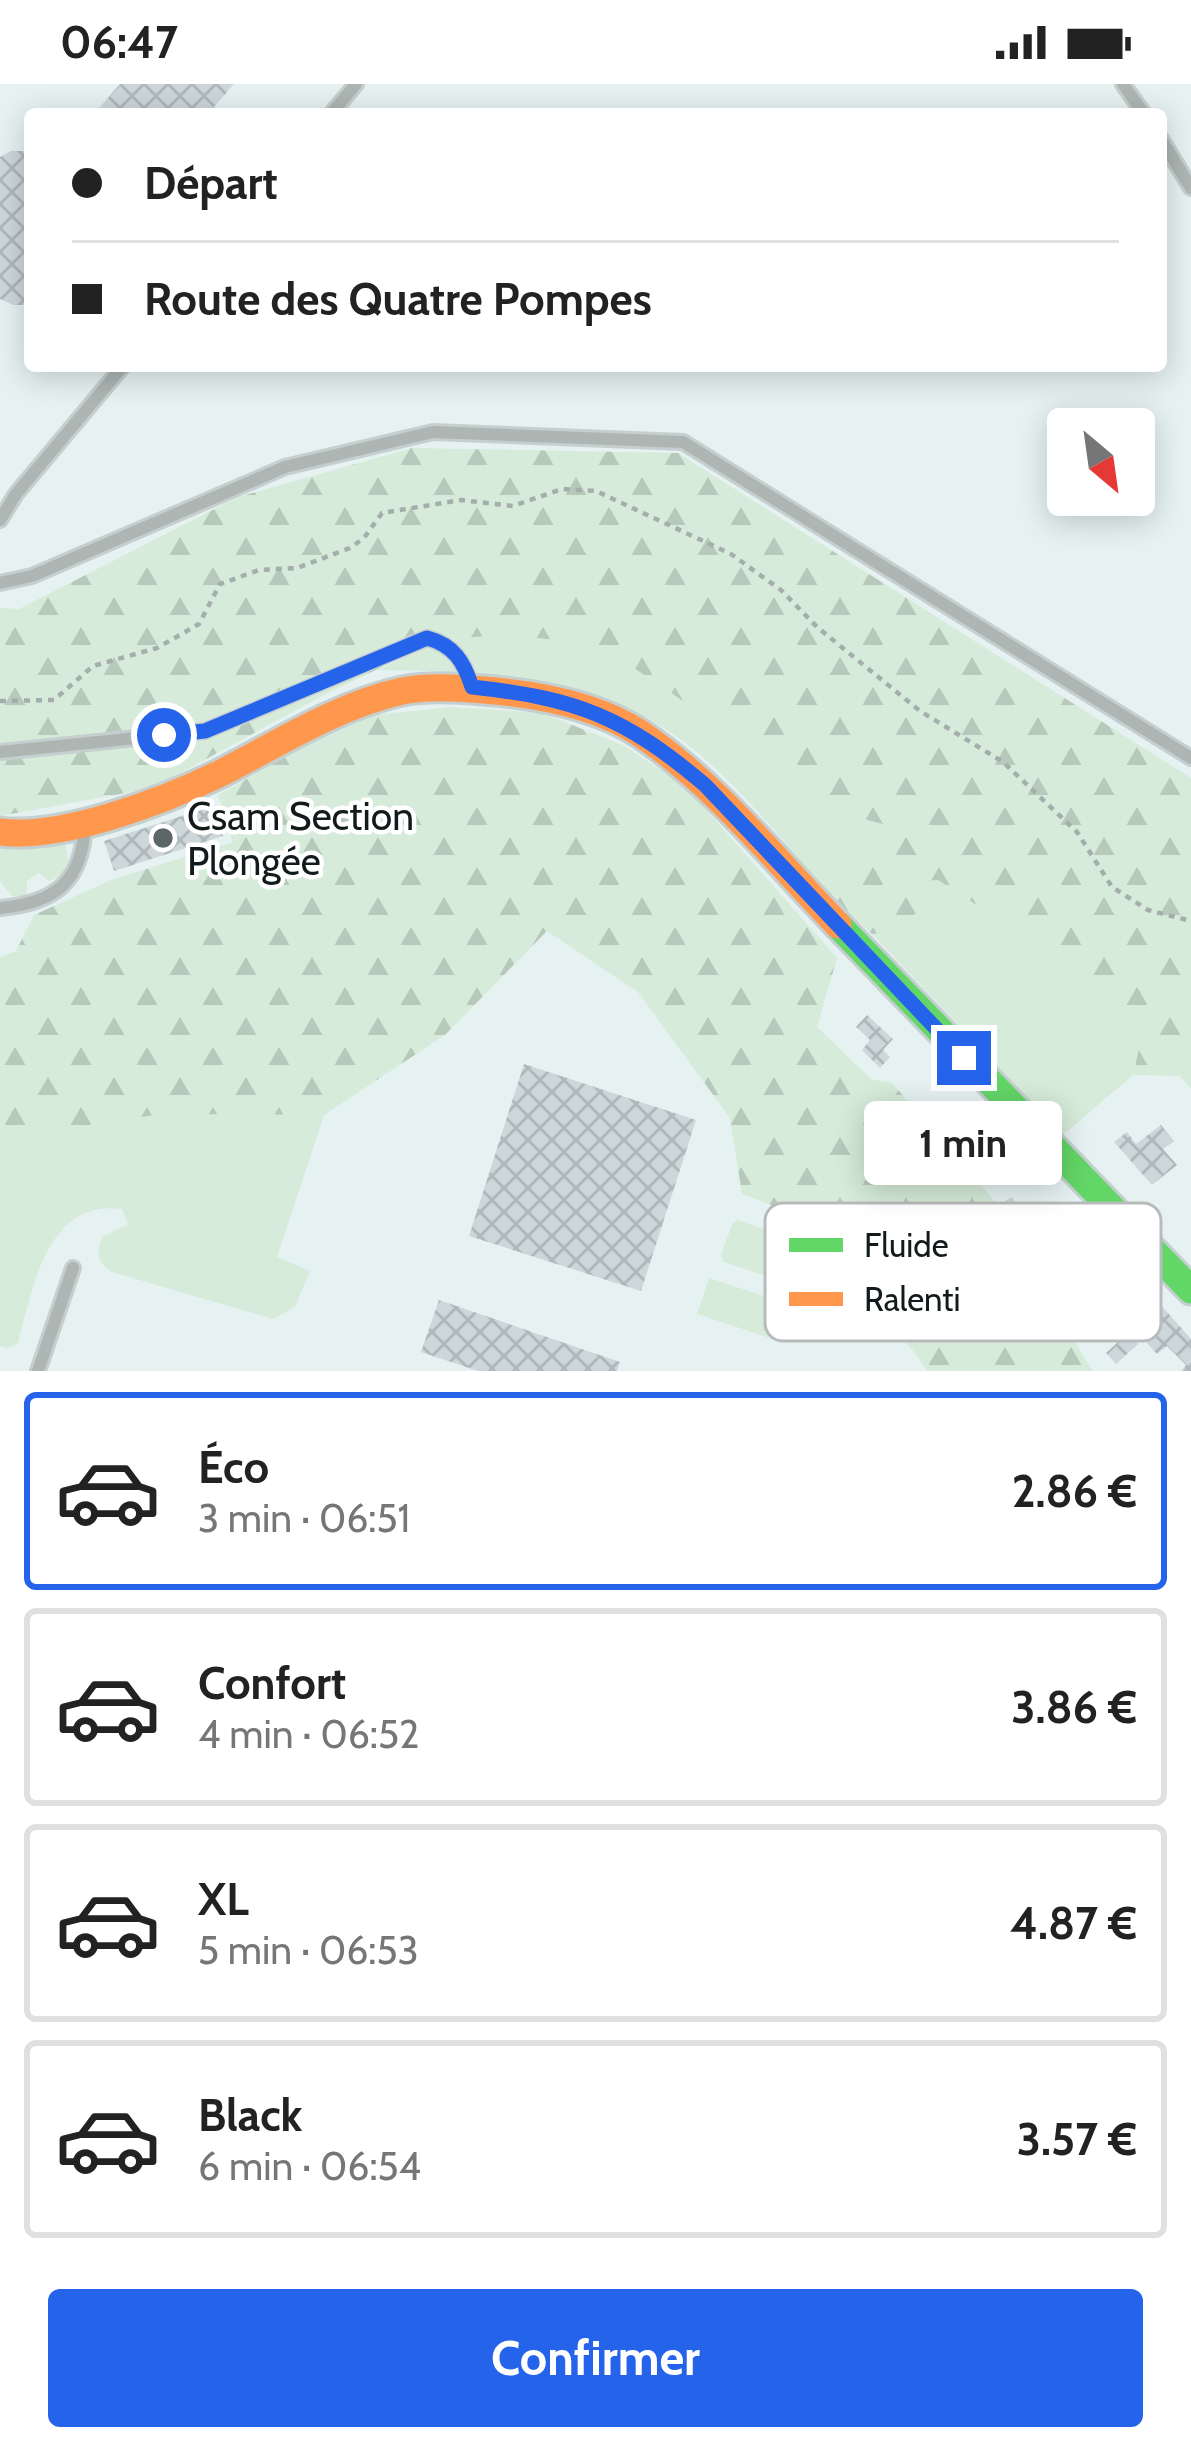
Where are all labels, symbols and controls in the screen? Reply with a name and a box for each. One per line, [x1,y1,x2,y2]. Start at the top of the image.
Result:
text: 06:47 [60,15,178,69]
text: Départ [144,156,278,210]
text: Route des Quatre Pompes [144,272,652,326]
north arrow [1047,408,1155,516]
map controls [1047,408,1155,516]
route start [137,708,191,762]
place label: Csam Section Plongée [187,792,414,885]
marker: Csam Section Plongée [150,825,176,851]
route end [937,1031,991,1085]
callout: 1 min [865,1100,1063,1184]
text: 1 min [919,1119,1007,1167]
legend [765,1203,1161,1341]
text: Fluide [864,1225,949,1265]
text: Ralenti [864,1279,960,1319]
icon: car [54,1437,162,1545]
text: Éco [198,1440,269,1494]
text: 2.86 € [1012,1464,1137,1518]
text: 3 min · 06:51 [198,1494,410,1542]
icon: car [54,1653,162,1761]
text: Confort [198,1656,346,1710]
text: 3.86 € [1011,1680,1137,1734]
text: 4 min · 06:52 [198,1710,419,1758]
icon: car [54,1869,162,1977]
text: XL [198,1872,249,1926]
text: 4.87 € [1010,1896,1137,1950]
text: 5 min · 06:53 [198,1926,419,1974]
icon: car [54,2085,162,2193]
text: Black [198,2088,302,2142]
text: 3.57 € [1017,2112,1137,2166]
text: 6 min · 06:54 [198,2142,421,2190]
button: Confirmer [48,2289,1143,2427]

